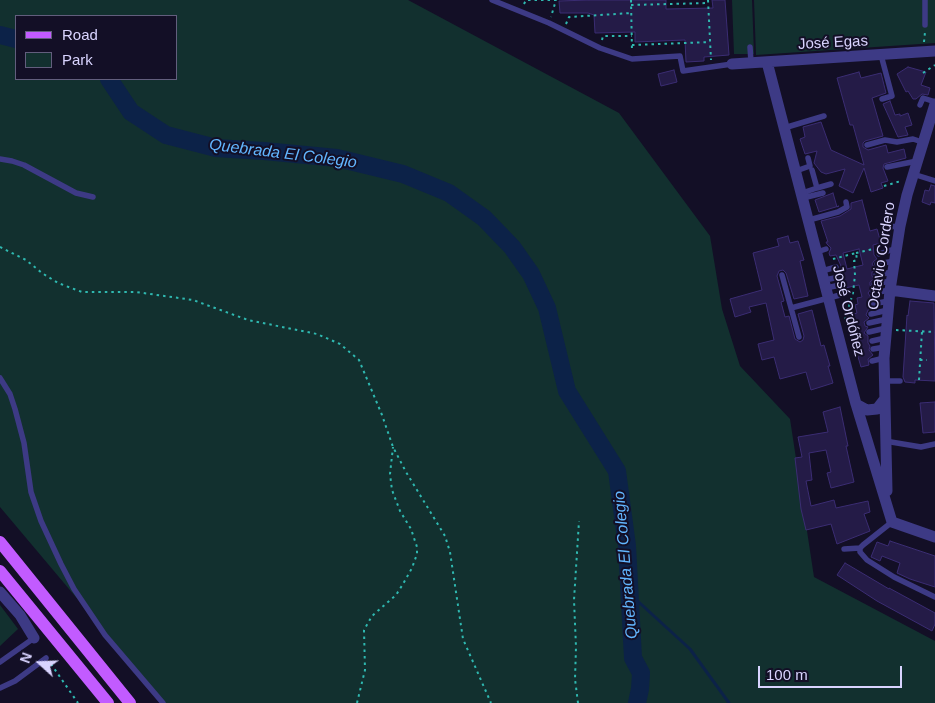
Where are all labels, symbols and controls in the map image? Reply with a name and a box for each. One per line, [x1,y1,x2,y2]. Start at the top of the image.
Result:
legend [15,15,178,80]
text: Road [62,26,98,43]
street label: José Egas [798,32,868,54]
text: Park [62,51,93,68]
water label: Quebrada El Colegio [208,135,358,173]
street label: Octavio Cordero [865,201,899,311]
street label: José Ordóñez [828,264,868,358]
water label: Quebrada El Colegio [610,490,642,640]
north arrow [15,638,65,688]
text: N [17,650,35,665]
scale bar [760,656,904,688]
text: 100 m [766,666,808,683]

